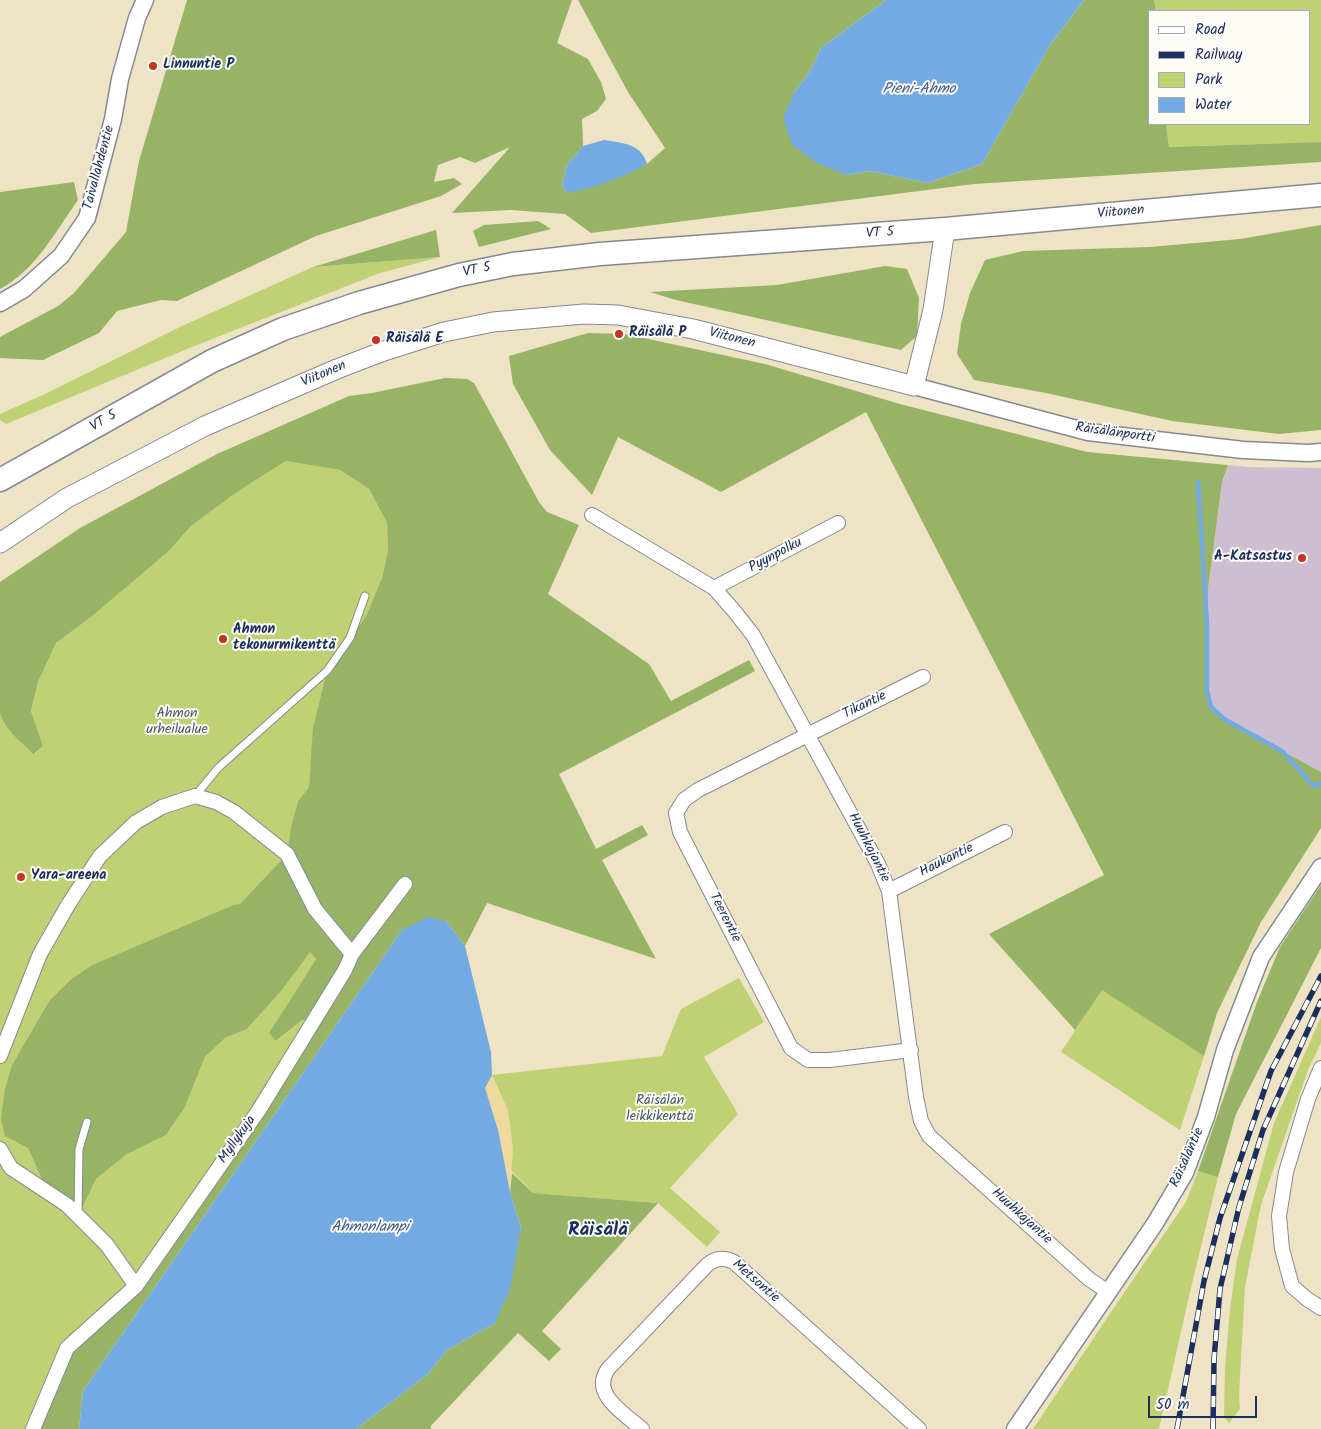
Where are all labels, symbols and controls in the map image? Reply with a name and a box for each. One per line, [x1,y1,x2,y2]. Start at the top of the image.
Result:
legend [1148,10,1311,125]
text: Road [1195,18,1225,42]
text: Railway [1195,43,1242,67]
place label: Linnuntie P [163,58,234,74]
marker: Linnuntie P [147,60,159,72]
text: Park [1195,68,1222,92]
water label: Pieni-Ahmo [883,81,955,99]
text: Water [1195,93,1231,117]
street label: Taivallahdentie [81,124,119,212]
street label: Viitonen [1097,203,1145,223]
street label: VT 5 [865,225,895,243]
street label: VT 5 [462,260,492,282]
street label: Viitonen [707,325,757,353]
place label: Räisälä P [629,326,686,342]
marker: Räisälä P [613,328,625,340]
place label: Räisälä E [386,332,443,348]
marker: Räisälä E [370,334,382,346]
street label: Viitonen [299,358,349,392]
street label: VT 5 [88,408,120,436]
street label: Räisälänportti [1074,420,1156,448]
street label: Pyynpolku [746,535,806,577]
place label: A-Katsastus [1214,550,1292,566]
marker: A-Katsastus [1296,552,1308,564]
place label: Ahmon tekonurmikenttä [233,623,336,656]
marker: Ahmon tekonurmikenttä [217,633,229,645]
street label: Tikantie [840,688,890,724]
park label: Ahmon urheilualue [146,707,208,740]
street label: Huuhkajantie [843,810,893,886]
street label: Haukantie [917,840,977,882]
place label: Yara-areena [31,869,106,885]
marker: Yara-areena [15,871,27,883]
street label: Teerentie [704,890,744,946]
park label: Räisälän leikkikenttä [626,1094,694,1126]
street label: Myllykuja [216,1113,260,1167]
street label: Räisäläntie [1167,1126,1209,1190]
street label: Huuhkajantie [987,1185,1055,1249]
water label: Ahmonlampi [331,1219,409,1237]
district label: Räisälä [568,1221,628,1243]
street label: Metsontie [728,1257,782,1307]
scale bar [1151,1386,1260,1418]
text: 50 m [1156,1393,1190,1417]

